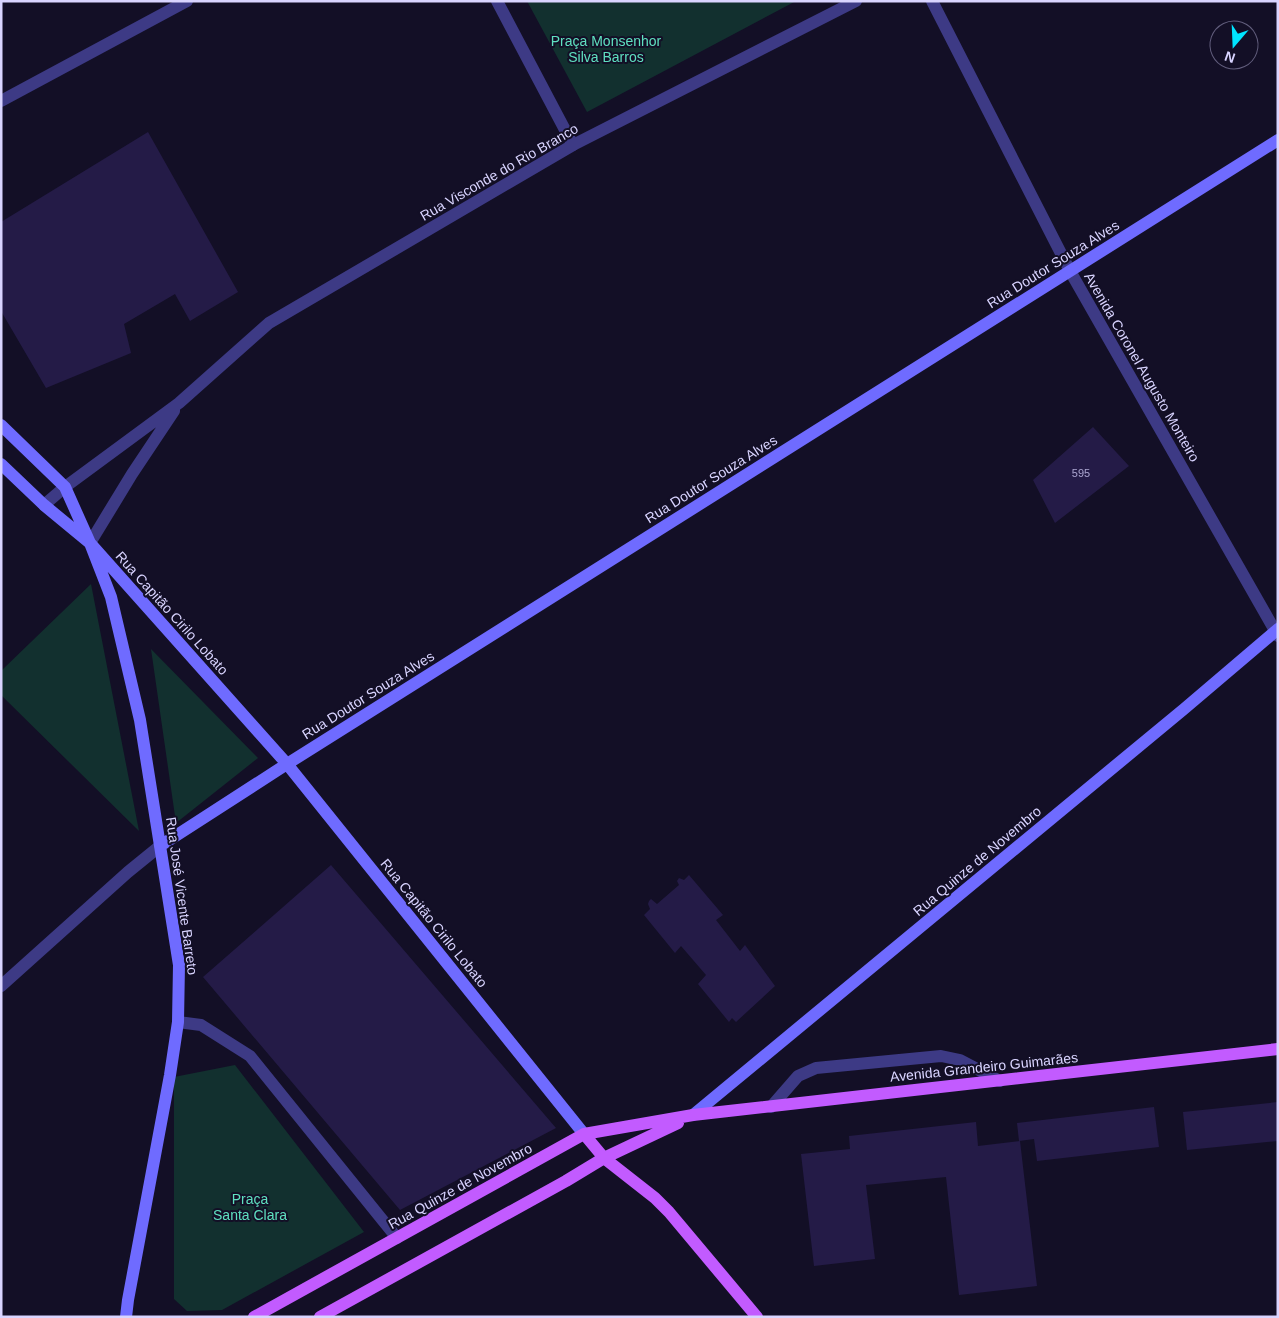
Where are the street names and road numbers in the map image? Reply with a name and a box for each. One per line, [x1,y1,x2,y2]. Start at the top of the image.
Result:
street label: Rua Visconde do Rio Branco [417,120,581,224]
street label: Rua Doutor Souza Alves [984,217,1122,311]
street label: Avenida Coronel Augusto Monteiro [1081,269,1203,465]
street label: Rua Doutor Souza Alves [642,432,780,526]
street label: Rua Capitão Cirilo Lobato [112,548,232,678]
street label: Rua Doutor Souza Alves [299,648,437,742]
street label: Rua Quinze de Novembro [910,803,1044,919]
street label: Rua José Vicente Barreto [163,816,201,976]
street label: Rua Capitão Cirilo Lobato [377,856,491,990]
street label: Avenida Grandeiro Guimarães [889,1049,1079,1085]
street label: Rua Quinze de Novembro [385,1140,535,1232]

